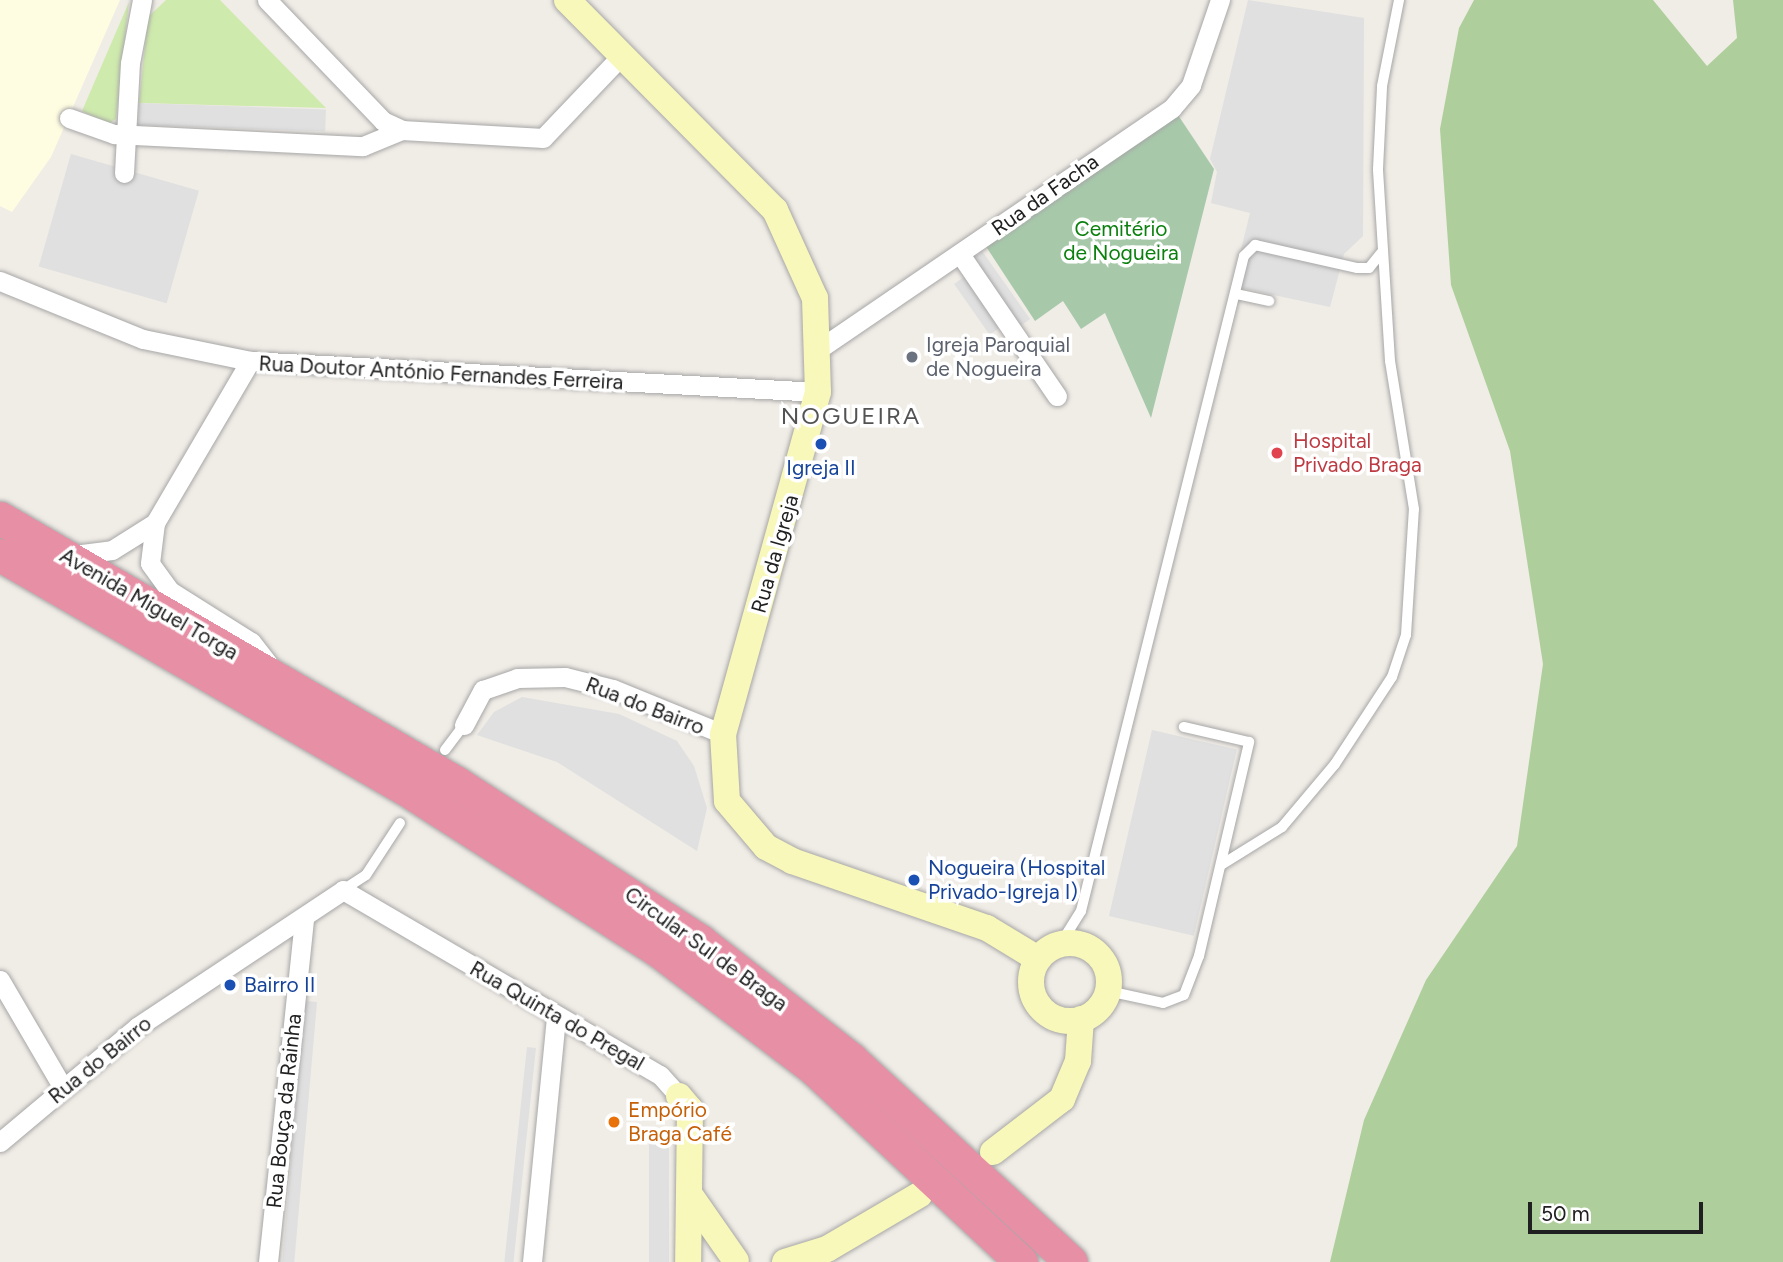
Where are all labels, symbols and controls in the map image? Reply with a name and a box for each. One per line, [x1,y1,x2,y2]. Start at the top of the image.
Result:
street label: Rua da Facha [987,149,1103,241]
park label: Cemitério de Nogueira [1063,216,1179,266]
place label: Igreja Paroquial de Nogueira [926,332,1070,382]
marker: Igreja Paroquial de Nogueira [904,349,920,365]
street label: Rua Doutor António Fernandes Ferreira [258,351,624,395]
district label: NOGUEIRA [782,402,920,430]
place label: Hospital Privado Braga [1293,428,1422,478]
marker: Igreja II [813,436,829,452]
marker: Hospital Privado Braga [1267,443,1287,463]
place label: Igreja II [786,455,856,481]
street label: Rua da Igreja [746,492,804,616]
street label: Avenida Miguel Torga [55,543,243,665]
street label: Rua do Bairro [582,672,708,740]
place label: Nogueira (Hospital Privado-Igreja I) [928,855,1105,905]
marker: Nogueira (Hospital Privado-Igreja I) [906,872,922,888]
street label: Circular Sul de Braga [620,882,792,1016]
street label: Rua Quinta do Pregal [465,956,649,1076]
place label: Bairro II [244,972,315,998]
marker: Bairro II [222,977,238,993]
street label: Rua do Bairro [43,1011,157,1109]
street label: Rua Bouça da Rainha [261,1012,307,1210]
place label: Empório Braga Café [628,1097,732,1147]
marker: Empório Braga Café [606,1114,622,1130]
scale bar [1531,1188,1706,1232]
text: 50 m [1541,1201,1590,1226]

